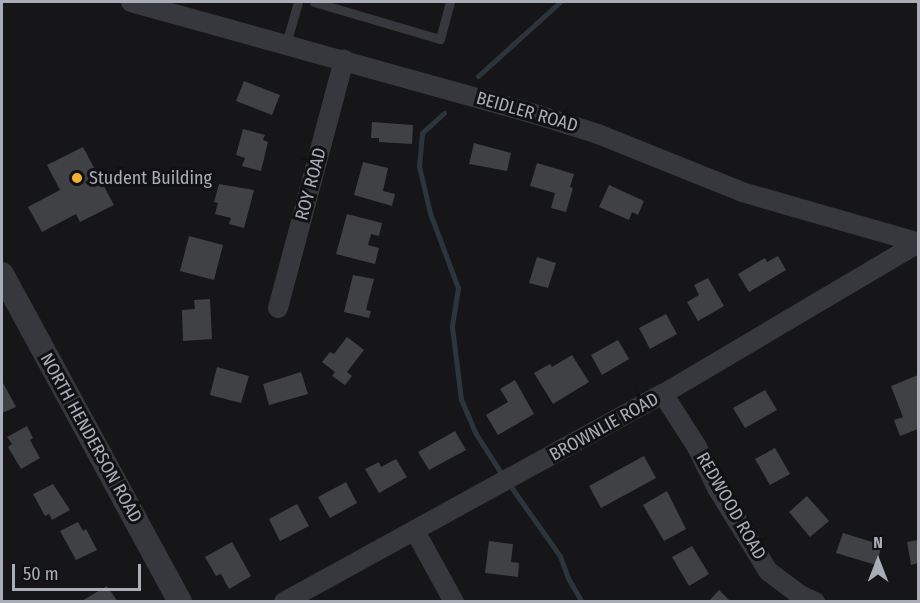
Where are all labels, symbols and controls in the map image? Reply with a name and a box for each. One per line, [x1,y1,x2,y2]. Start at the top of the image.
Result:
street label: BEIDLER ROAD [474,87,580,137]
street label: ROY ROAD [291,145,331,223]
place label: Student Building [89,167,212,189]
marker: Student Building [70,171,84,185]
street label: NORTH HENDERSON ROAD [35,350,147,526]
street label: BROWNLIE ROAD [546,388,662,466]
street label: REDWOOD ROAD [692,449,770,563]
north arrow [848,531,908,591]
text: N [873,533,883,552]
scale bar [15,552,144,590]
text: 50 m [23,563,59,585]

